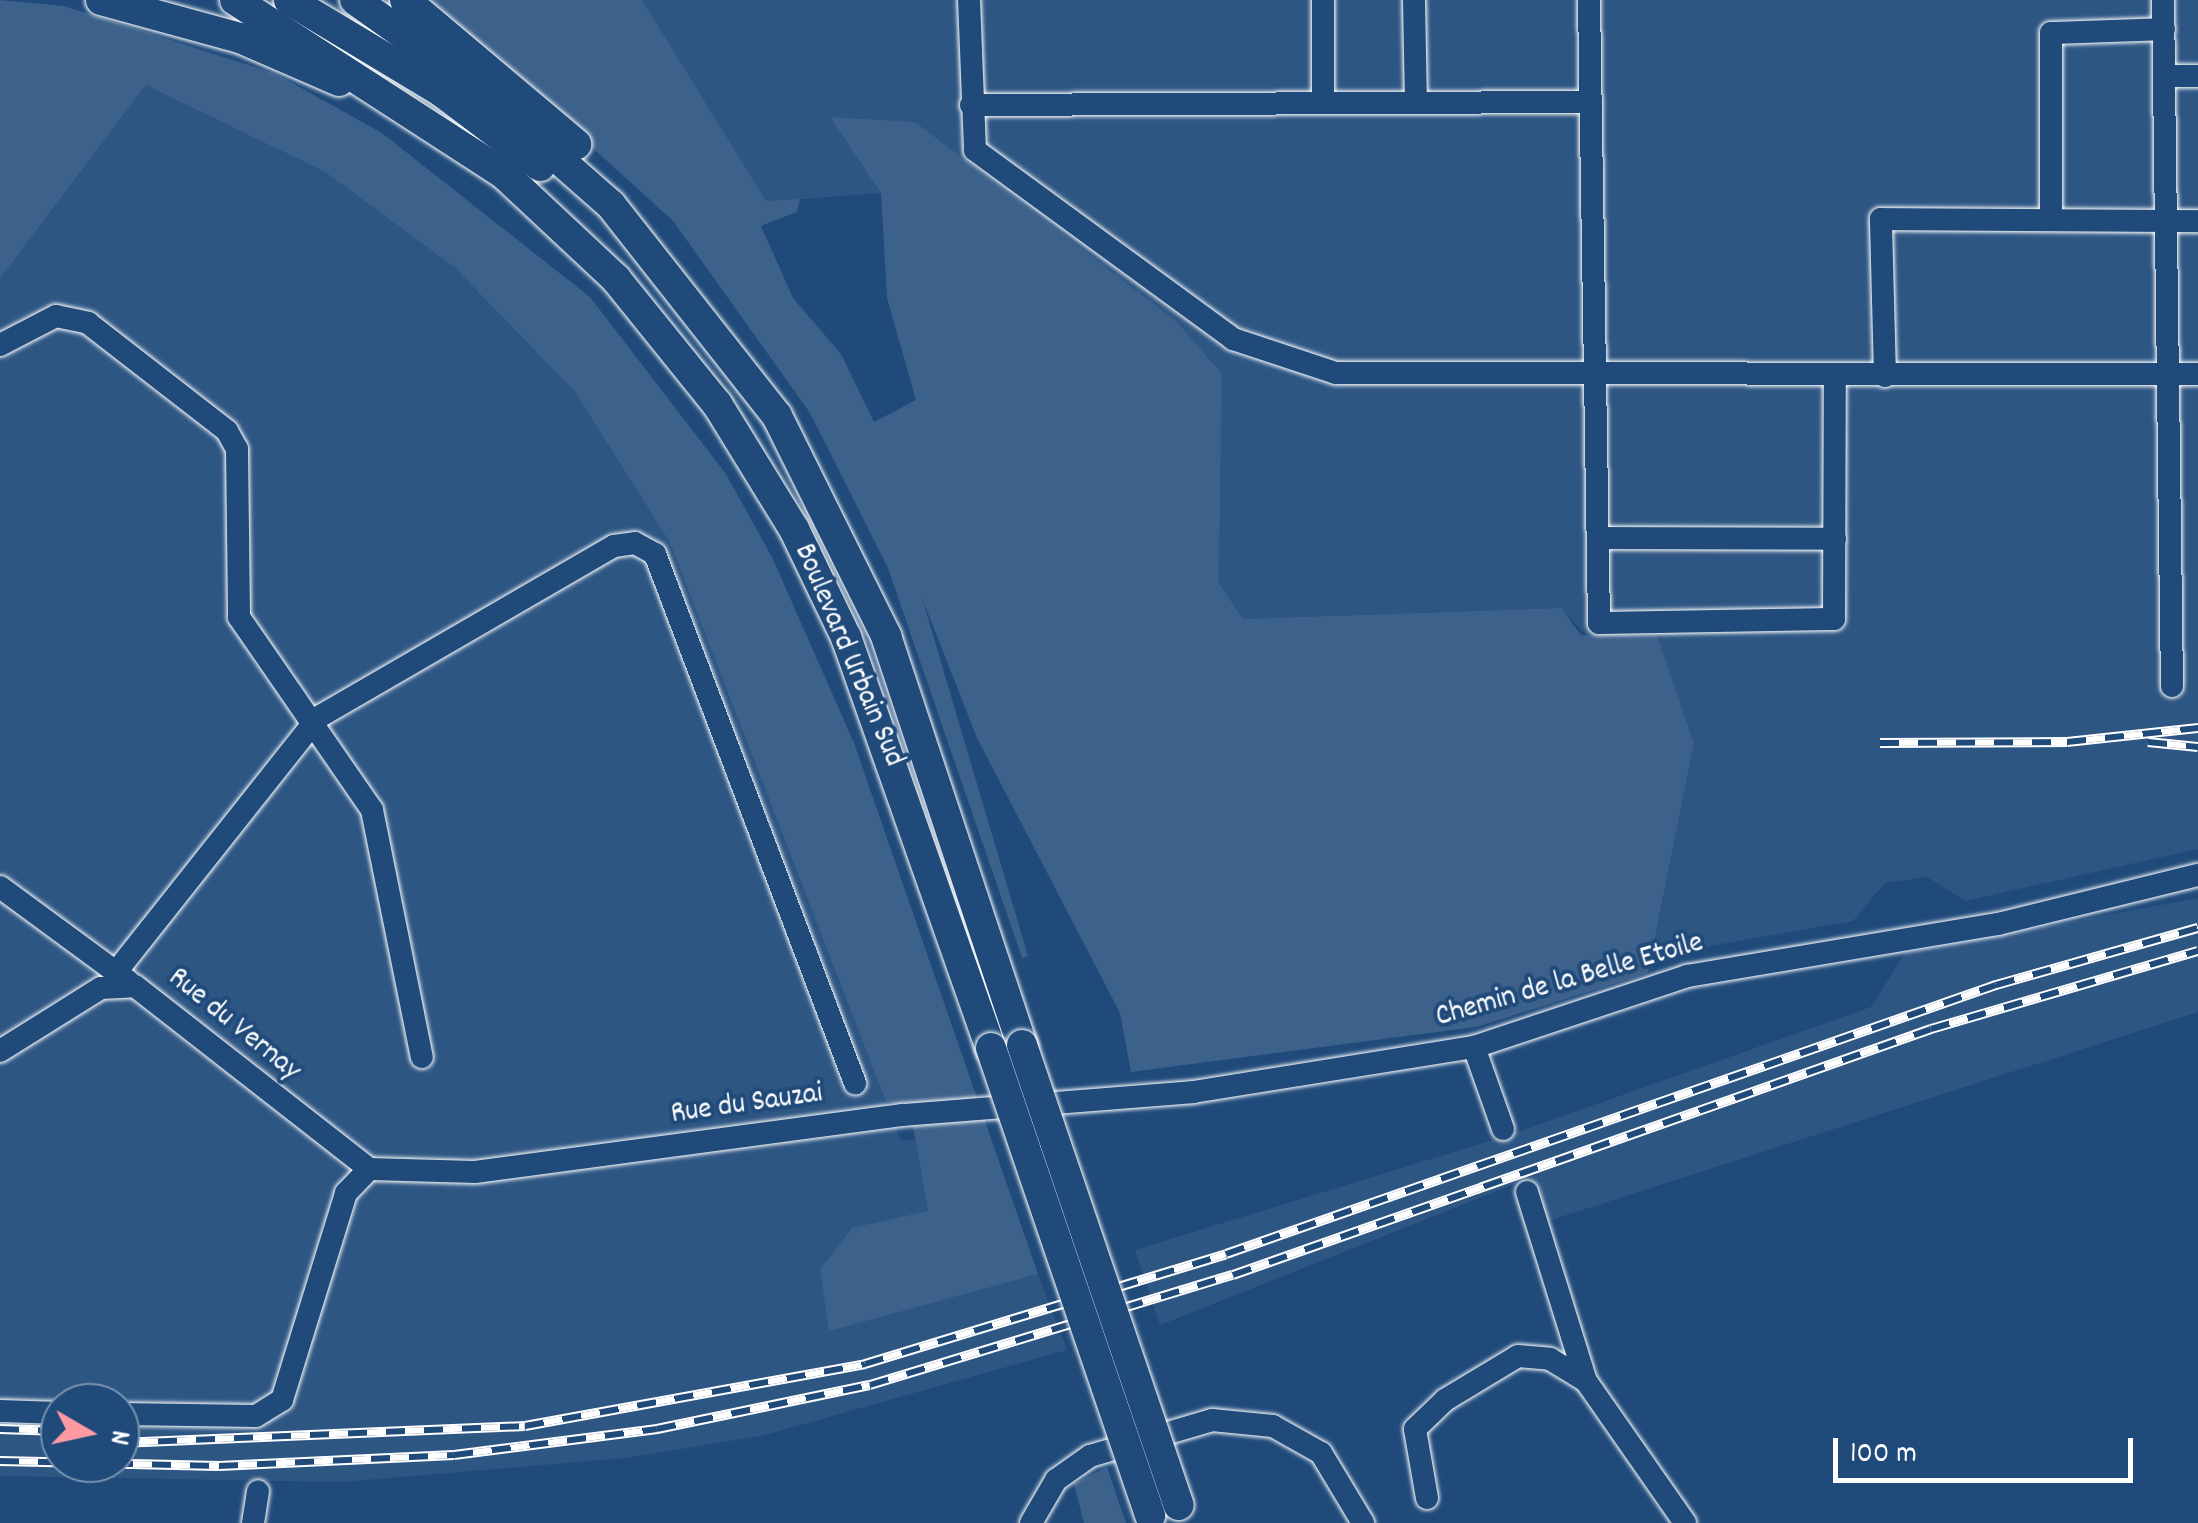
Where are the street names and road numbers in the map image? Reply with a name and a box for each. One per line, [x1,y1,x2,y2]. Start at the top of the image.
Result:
street label: Boulevard Urbain Sud [784,539,910,773]
street label: Chemin de la Belle Etoile [1432,927,1708,1037]
street label: Rue du Vernay [159,962,307,1090]
street label: Rue du Sauzai [669,1078,825,1134]

